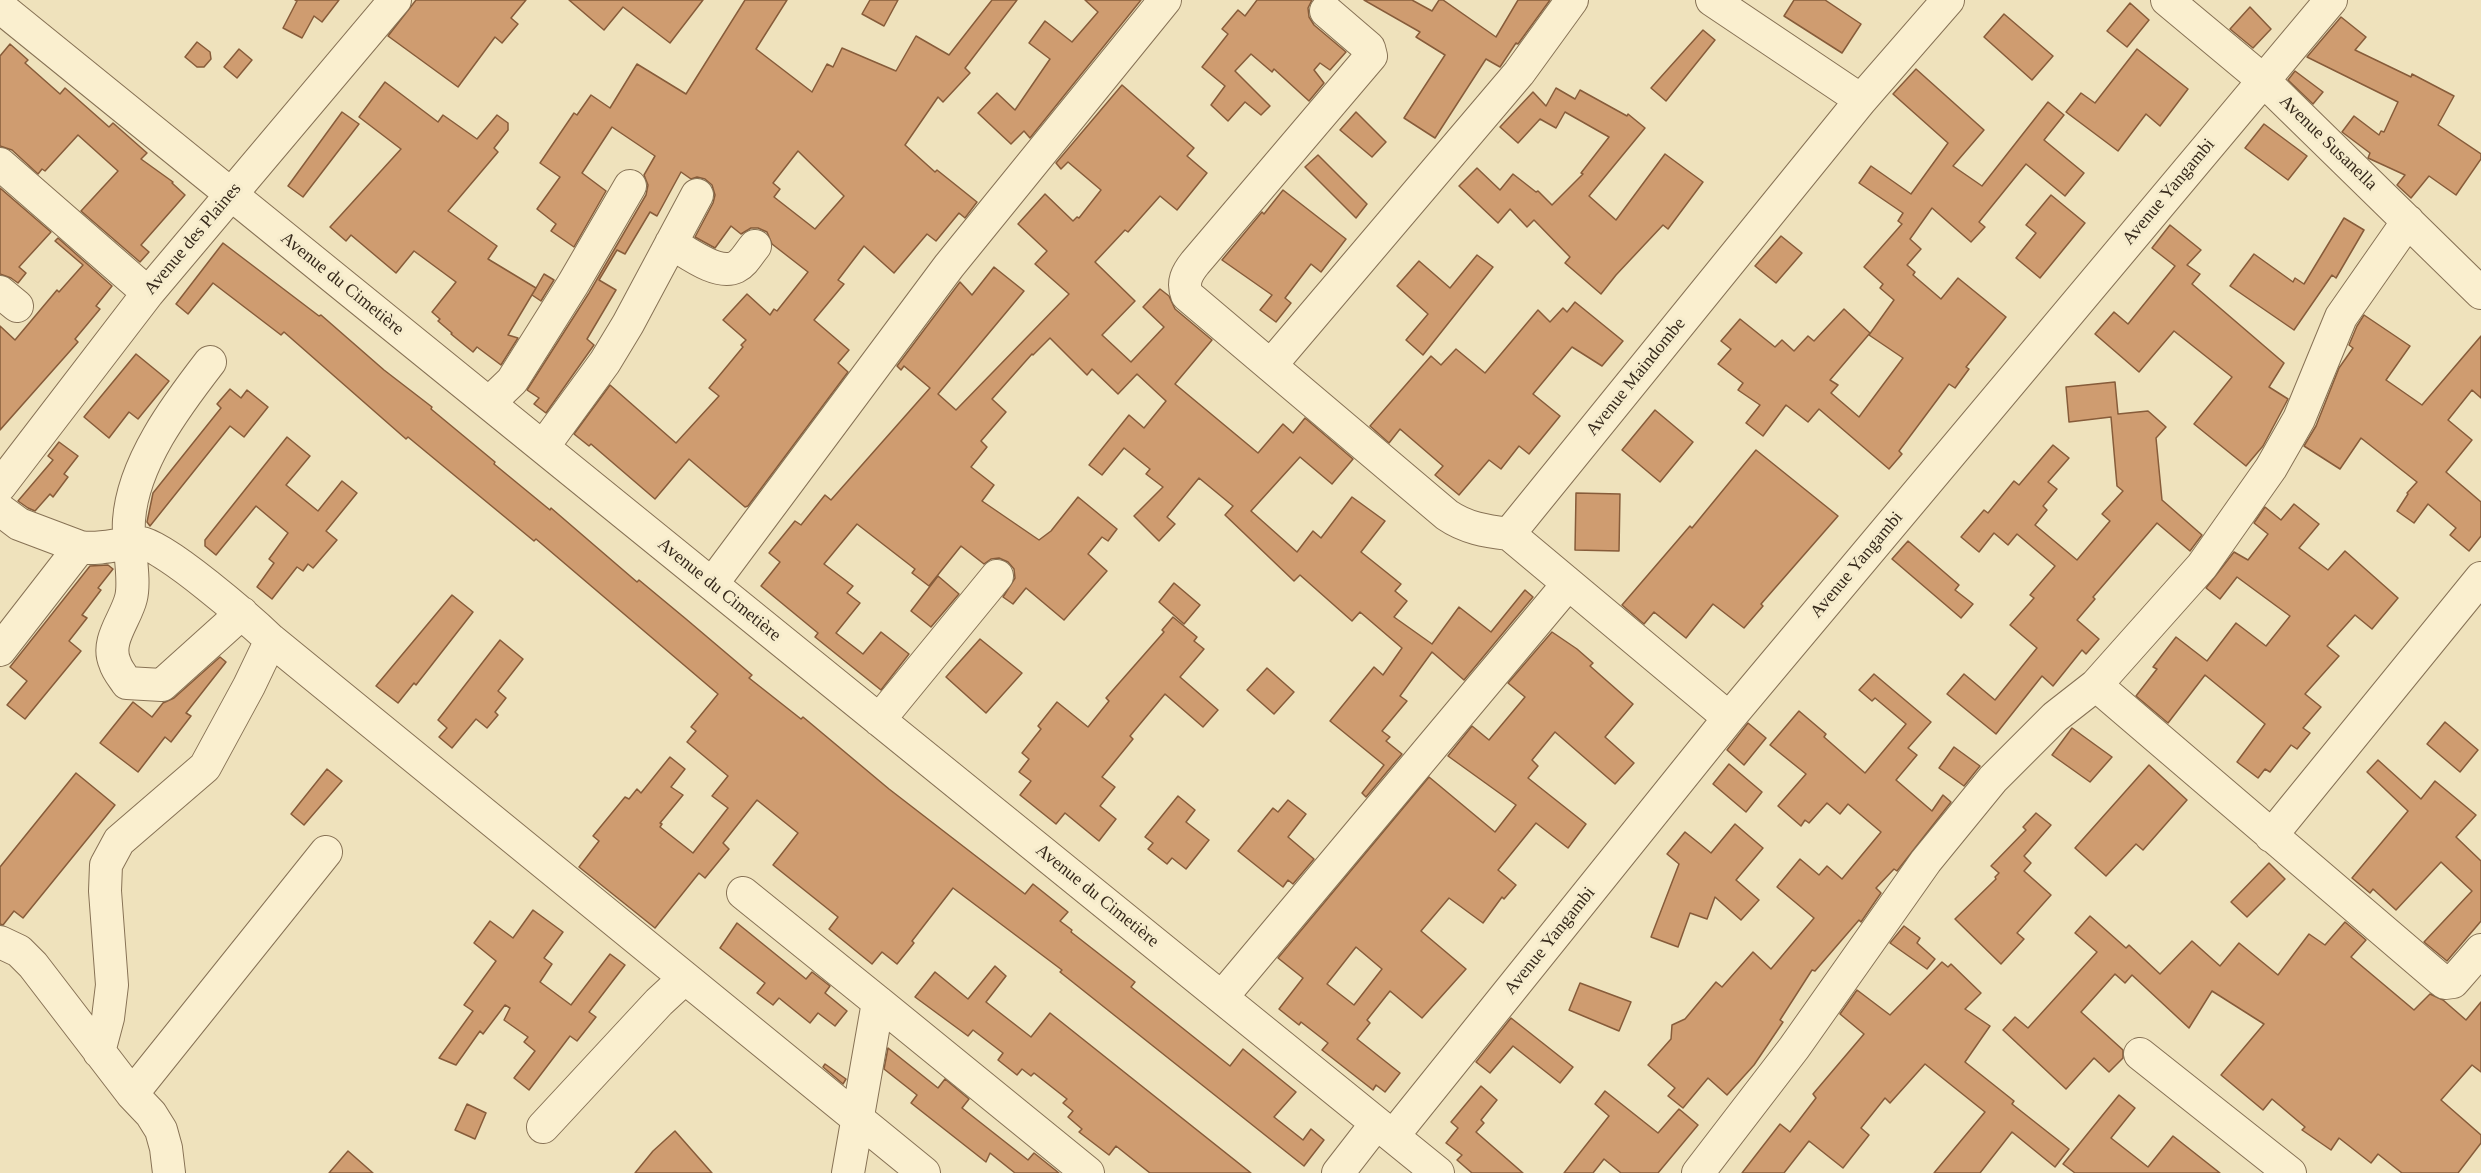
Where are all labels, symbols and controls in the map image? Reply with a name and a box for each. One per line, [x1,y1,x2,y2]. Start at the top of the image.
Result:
street label: Avenue Susanella [2274,91,2382,195]
street label: Avenue Yangambi [2118,134,2220,250]
street label: Avenue des Plaines [140,179,246,299]
street label: Avenue du Cimetière [276,228,408,340]
street label: Avenue Maindombe [1582,313,1690,441]
street label: Avenue Yangambi [1806,507,1908,623]
street label: Avenue du Cimetière [653,534,785,646]
street label: Avenue du Cimetière [1031,840,1163,952]
street label: Avenue Yangambi [1500,883,1600,999]

